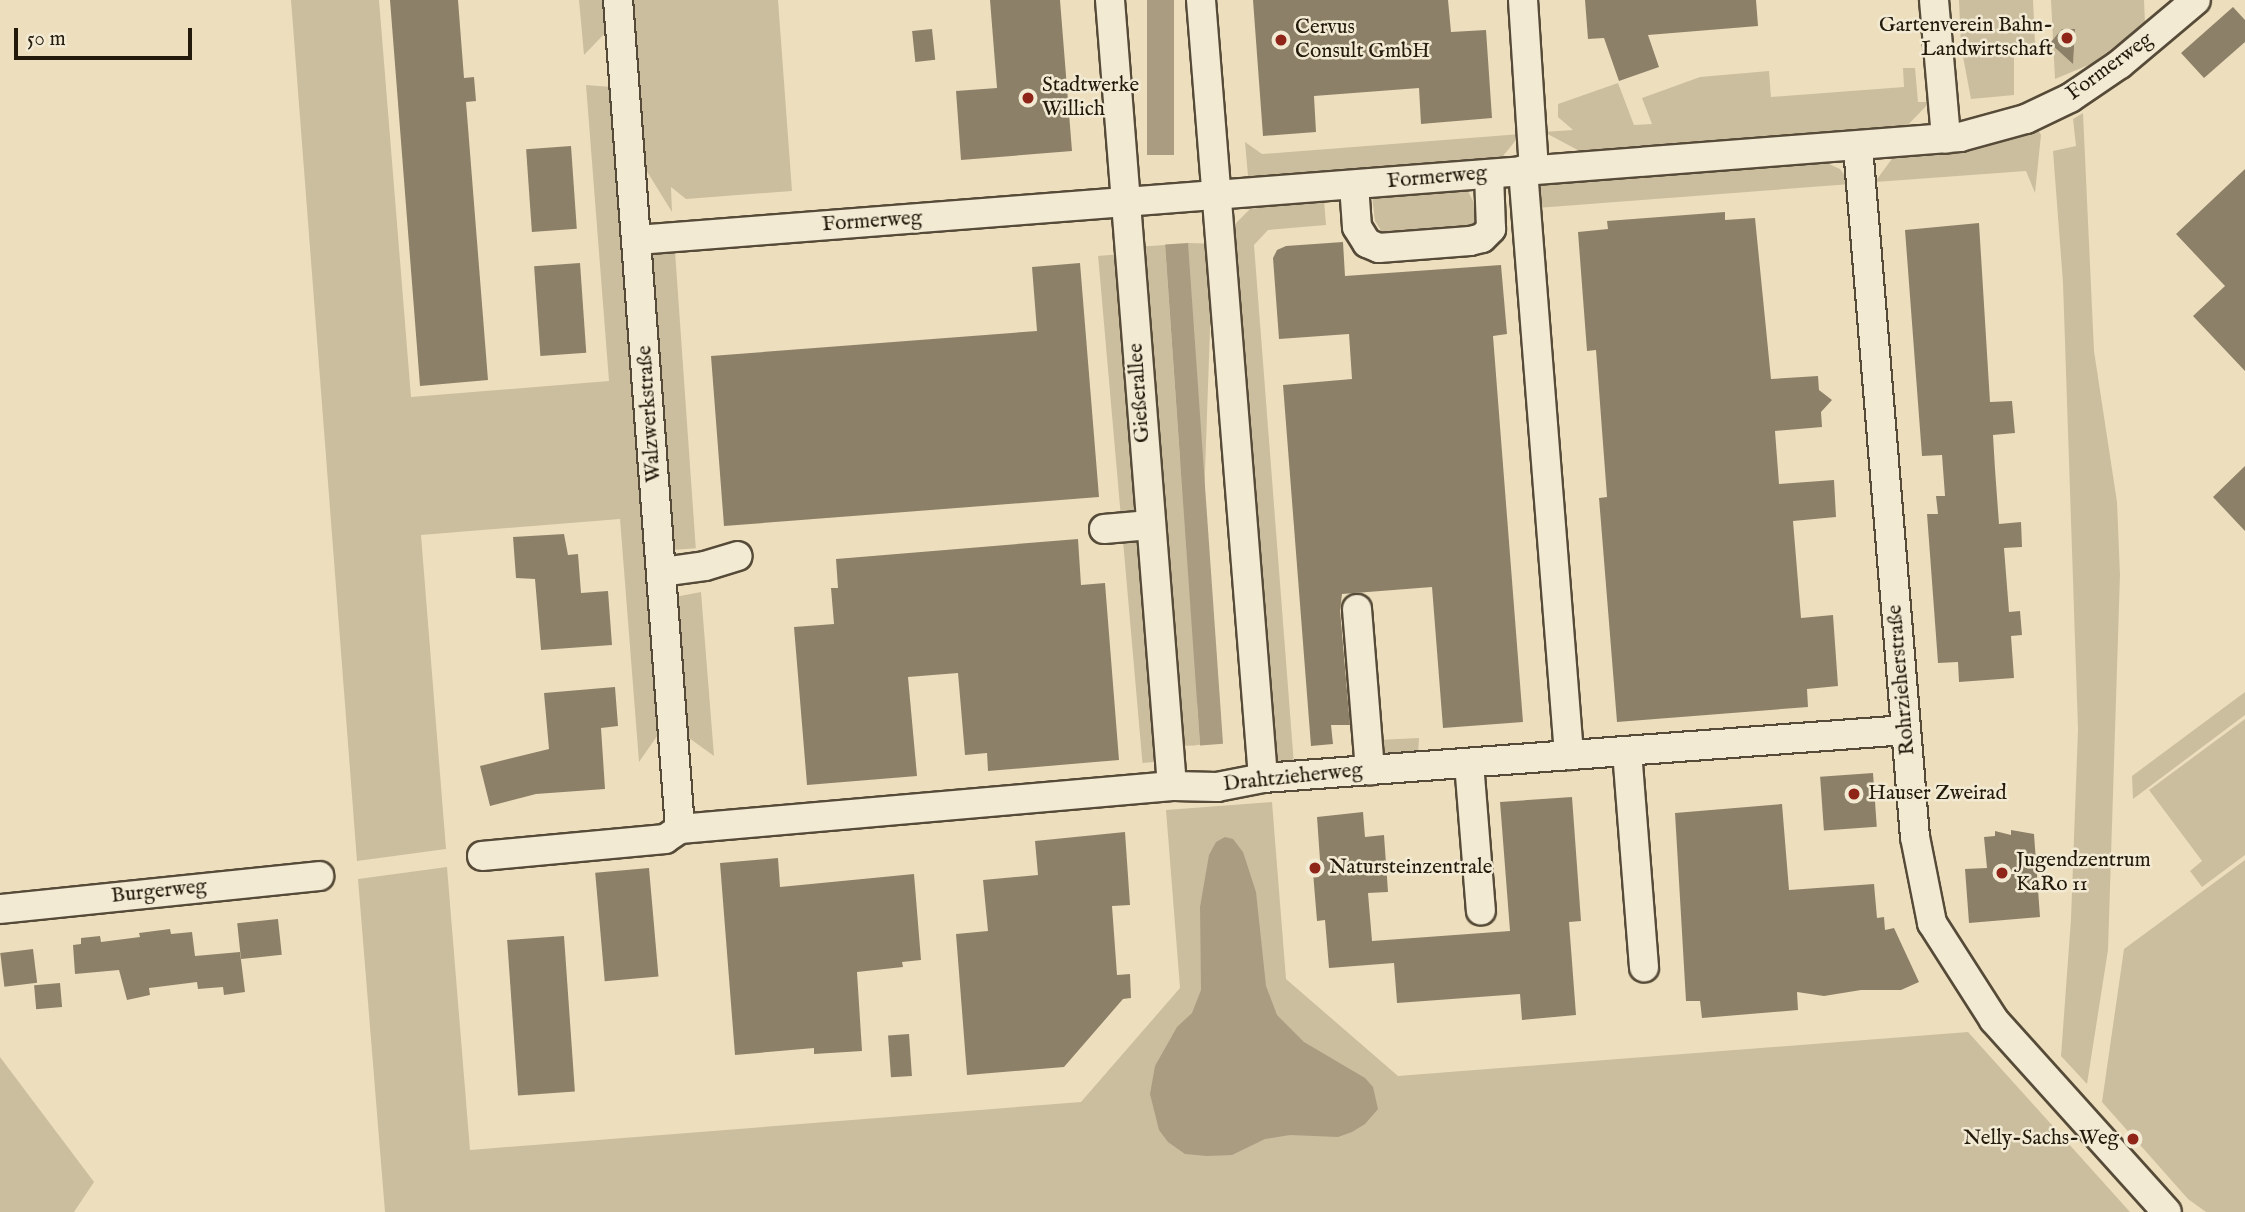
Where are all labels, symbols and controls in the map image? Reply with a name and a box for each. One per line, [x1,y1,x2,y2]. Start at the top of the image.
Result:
place label: Gartenverein Bahn- Landwirtschaft [1879,13,2053,63]
scale bar [18,14,196,58]
place label: Cervus Consult GmbH [1295,15,1430,65]
text: 50 m [27,26,66,53]
street label: Formerweg [2062,27,2158,107]
marker: Gartenverein Bahn- Landwirtschaft [2059,30,2075,46]
marker: Cervus Consult GmbH [1273,32,1289,48]
place label: Stadtwerke Willich [1042,73,1139,123]
marker: Stadtwerke Willich [1020,90,1036,106]
street label: Formerweg [1386,161,1488,195]
street label: Formerweg [821,206,923,238]
street label: Gießerallee [1124,342,1156,444]
street label: Walzwerkstraße [633,345,667,483]
street label: Rohrzieherstraße [1883,604,1921,756]
street label: Drahtzieherweg [1222,758,1364,798]
place label: Hauser Zweirad [1868,781,2007,807]
marker: Hauser Zweirad [1846,786,1862,802]
place label: Jugendzentrum KaRo 11 [2016,848,2151,898]
place label: Natursteinzentrale [1329,855,1492,881]
marker: Natursteinzentrale [1307,860,1323,876]
marker: Jugendzentrum KaRo 11 [1994,865,2010,881]
street label: Burgerweg [110,874,208,910]
place label: Nelly-Sachs-Weg [1963,1126,2119,1152]
marker: Nelly-Sachs-Weg [2125,1131,2141,1147]

